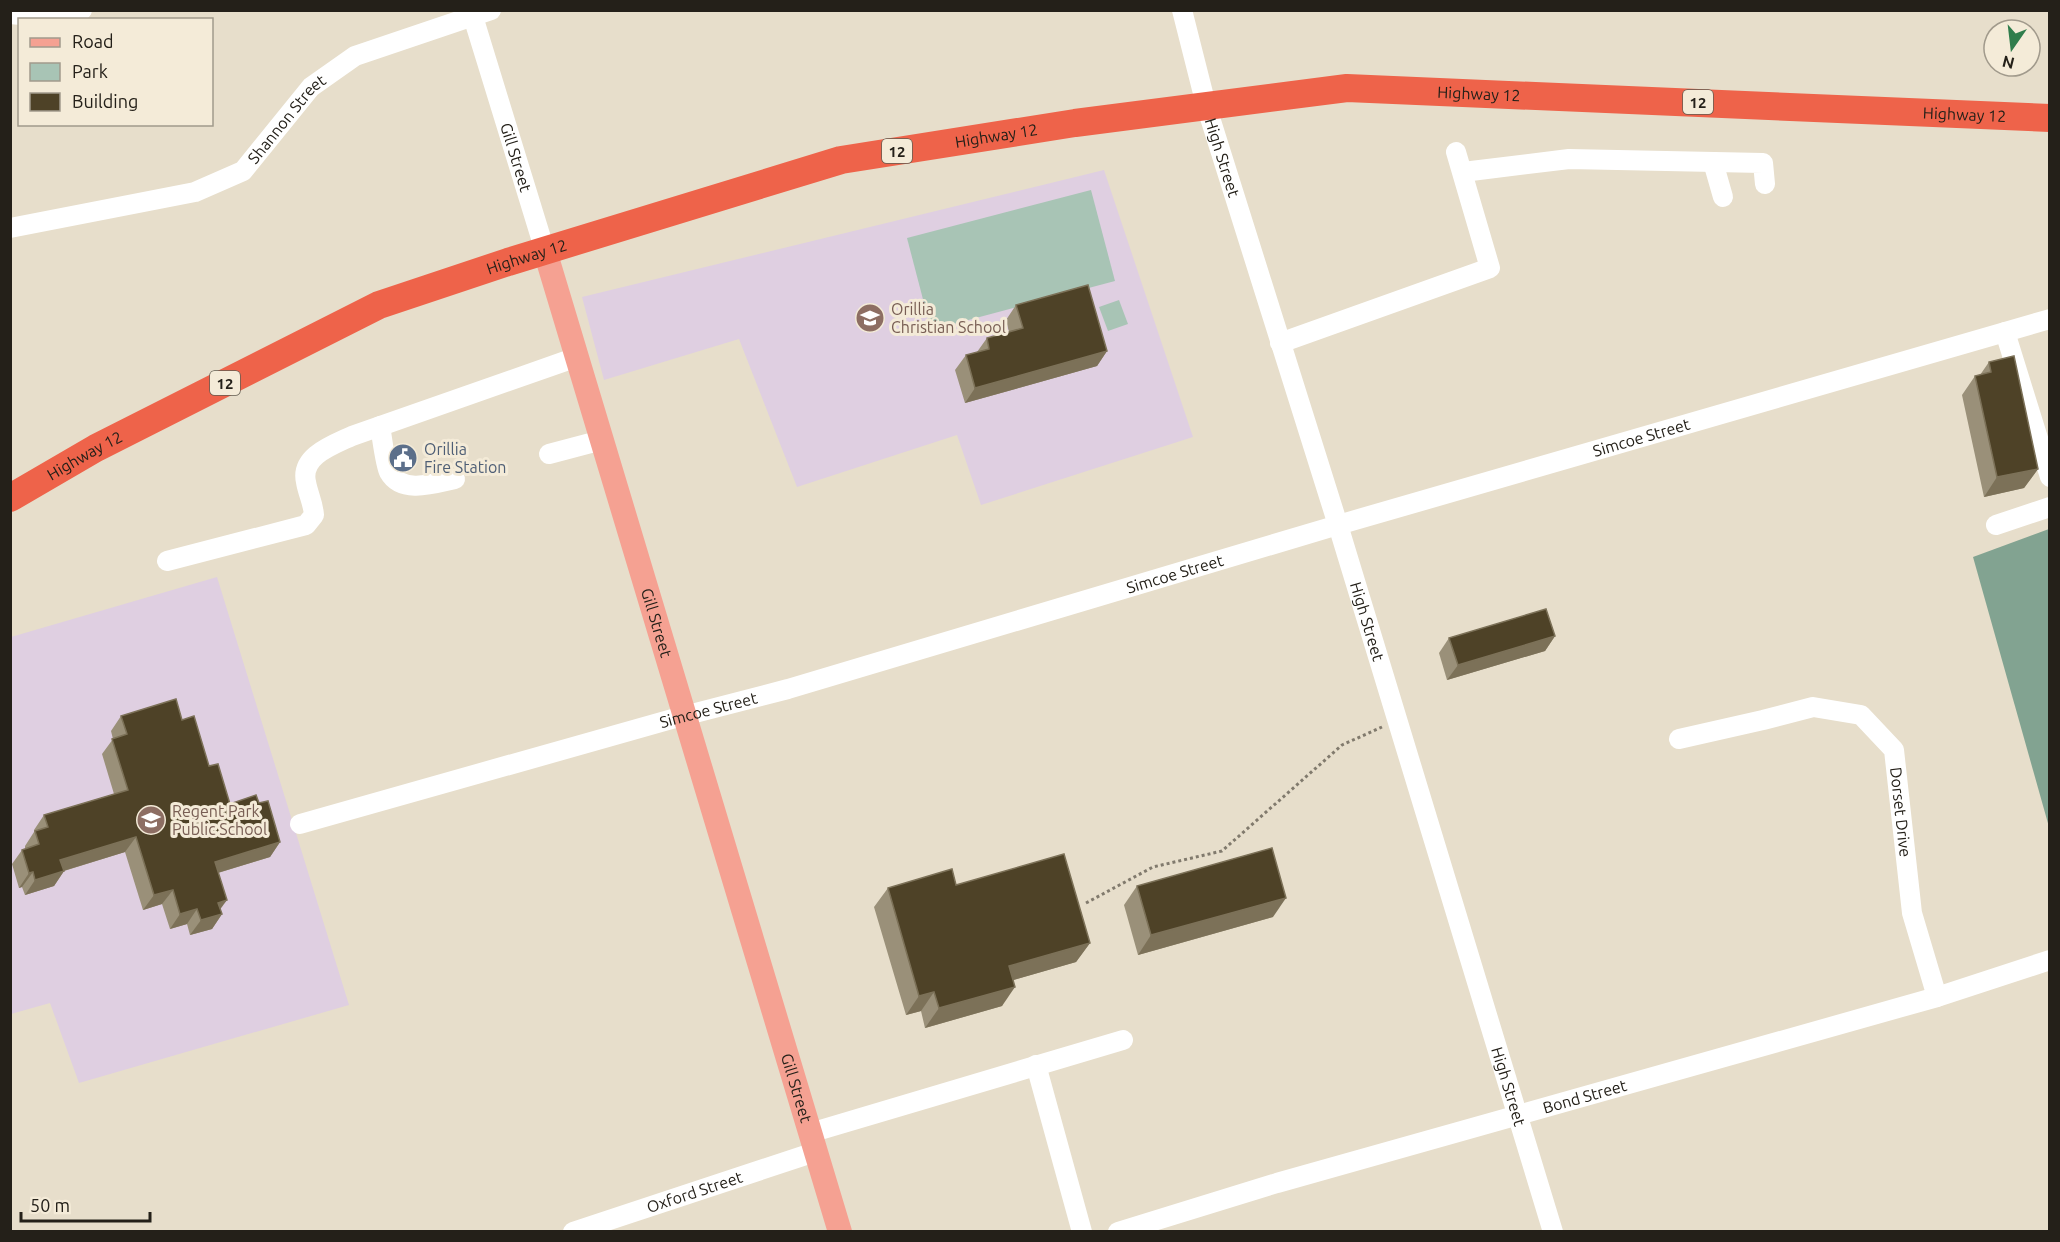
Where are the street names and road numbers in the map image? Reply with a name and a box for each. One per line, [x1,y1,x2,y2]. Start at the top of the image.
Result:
street label: Shannon Street [244,70,329,167]
street label: Highway 12 [1437,83,1521,104]
road number: 12 [1683,90,1713,114]
street label: Highway 12 [1922,104,2007,125]
street label: High Street [1202,116,1244,200]
street label: Gill Street [497,120,535,195]
street label: Highway 12 [954,120,1039,151]
road number: 12 [882,139,912,163]
street label: Highway 12 [484,235,569,278]
road number: 12 [210,371,240,395]
street label: Simcoe Street [1591,414,1693,460]
street label: Highway 12 [44,427,125,484]
street label: Simcoe Street [1124,551,1226,597]
street label: High Street [1347,580,1388,664]
street label: Gill Street [638,586,676,660]
street label: Simcoe Street [657,688,760,731]
street label: Dorset Drive [1887,766,1915,858]
street label: High Street [1488,1045,1529,1129]
street label: Gill Street [778,1051,816,1125]
street label: Bond Street [1541,1076,1629,1117]
street label: Oxford Street [644,1167,745,1216]

